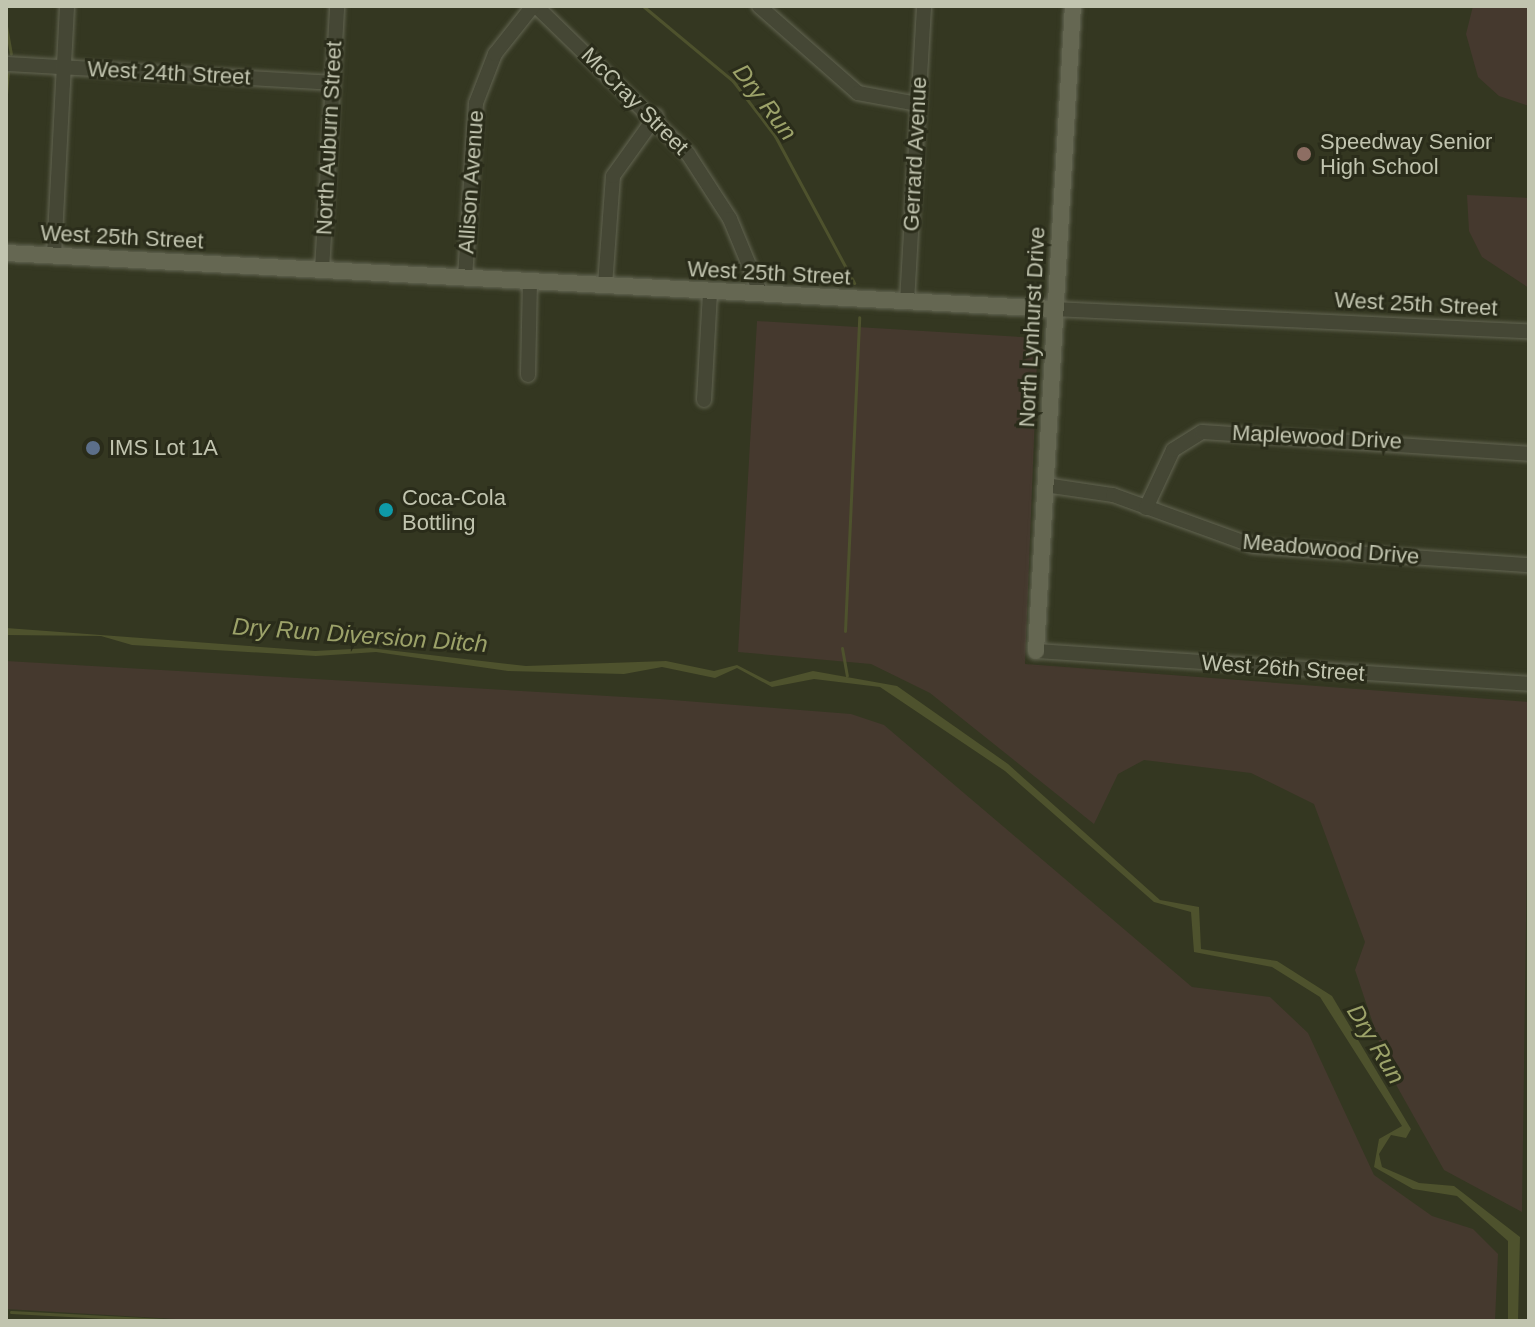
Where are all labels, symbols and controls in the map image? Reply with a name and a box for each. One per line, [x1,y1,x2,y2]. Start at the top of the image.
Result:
street label: North Auburn Street [311,40,347,236]
street label: McCray Street [576,42,694,160]
street label: West 24th Street [87,56,251,90]
water label: Dry Run [727,58,803,146]
street label: Gerrard Avenue [898,75,932,233]
street label: Allison Avenue [453,109,489,255]
place label: Speedway Senior High School [1320,128,1492,180]
marker: Speedway Senior High School [1295,145,1313,163]
street label: West 25th Street [40,220,204,254]
street label: North Lynhurst Drive [1014,226,1050,428]
street label: West 25th Street [687,256,851,290]
street label: West 25th Street [1334,287,1498,321]
street label: Maplewood Drive [1231,419,1403,455]
place label: IMS Lot 1A [109,435,218,461]
marker: IMS Lot 1A [84,439,102,457]
place label: Coca-Cola Bottling [402,484,506,536]
marker: Coca-Cola Bottling [377,501,395,519]
street label: Meadowood Drive [1242,528,1420,570]
water label: Dry Run Diversion Ditch [231,612,489,658]
street label: West 26th Street [1201,649,1365,687]
water label: Dry Run [1341,999,1411,1089]

